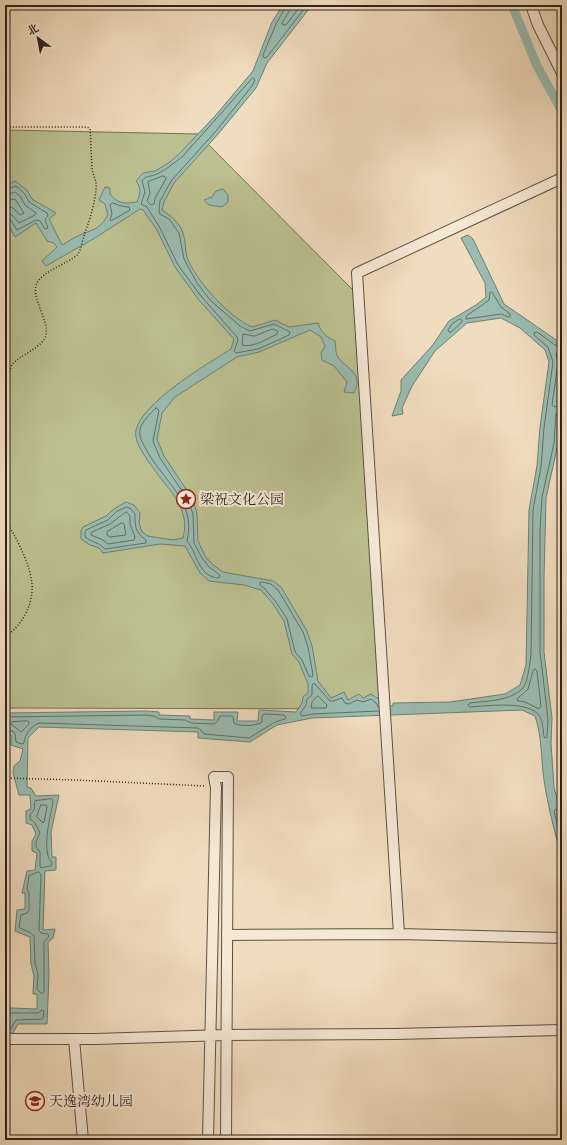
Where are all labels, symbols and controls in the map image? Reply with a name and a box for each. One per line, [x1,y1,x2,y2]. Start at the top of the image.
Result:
north arrow [18,18,58,58]
text: 北 [24,21,42,39]
place icon: 梁祝文化公园 [175,488,197,510]
place label: 梁祝文化公园 [200,490,284,509]
school or university icon: 天逸湾幼儿园 [24,1090,46,1112]
place label: 天逸湾幼儿园 [49,1092,133,1111]

